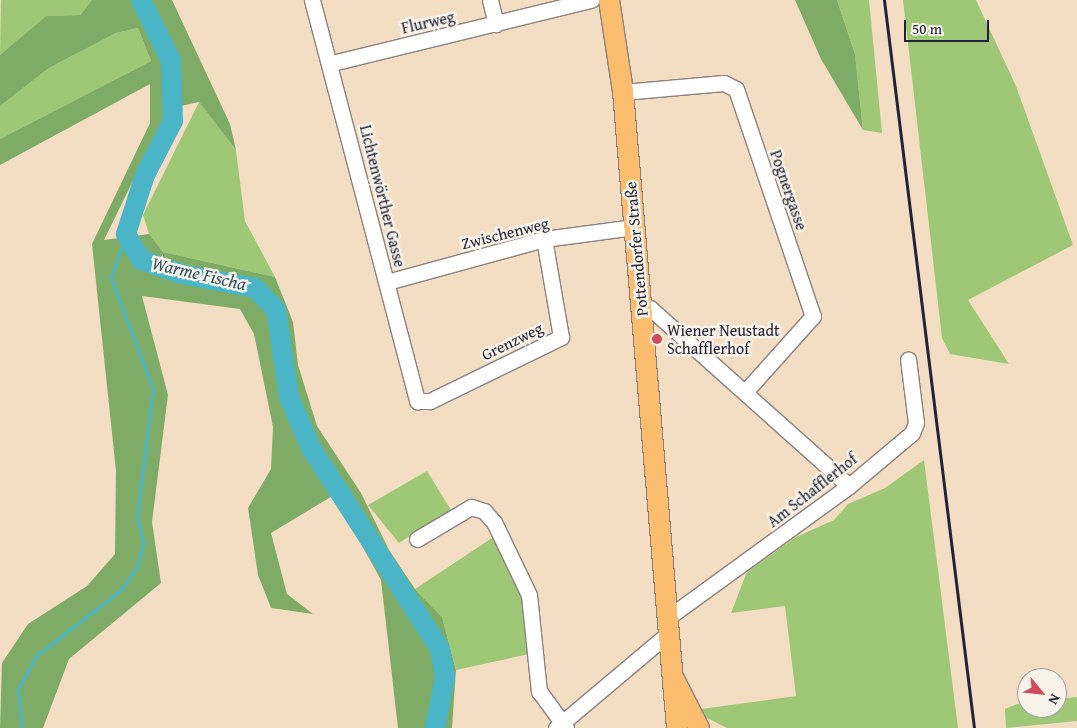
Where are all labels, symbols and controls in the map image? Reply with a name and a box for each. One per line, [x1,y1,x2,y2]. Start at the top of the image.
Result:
street label: Flurweg [400,7,456,37]
scale bar [907,10,992,42]
text: 50 m [912,18,942,39]
street label: Lichtenwörther Gasse [356,123,410,269]
street label: Pognergasse [766,147,812,233]
street label: Pottendorfer Straße [621,181,651,317]
street label: Zwischenweg [459,213,551,253]
water label: Warme Fischa [150,253,248,295]
street label: Grenzweg [478,318,546,364]
place label: Wiener Neustadt Schafflerhof [667,320,780,358]
marker: Wiener Neustadt Schafflerhof [651,333,663,345]
street label: Am Schafflerhof [763,449,861,531]
north arrow [1017,668,1067,718]
text: N [1043,691,1065,708]

